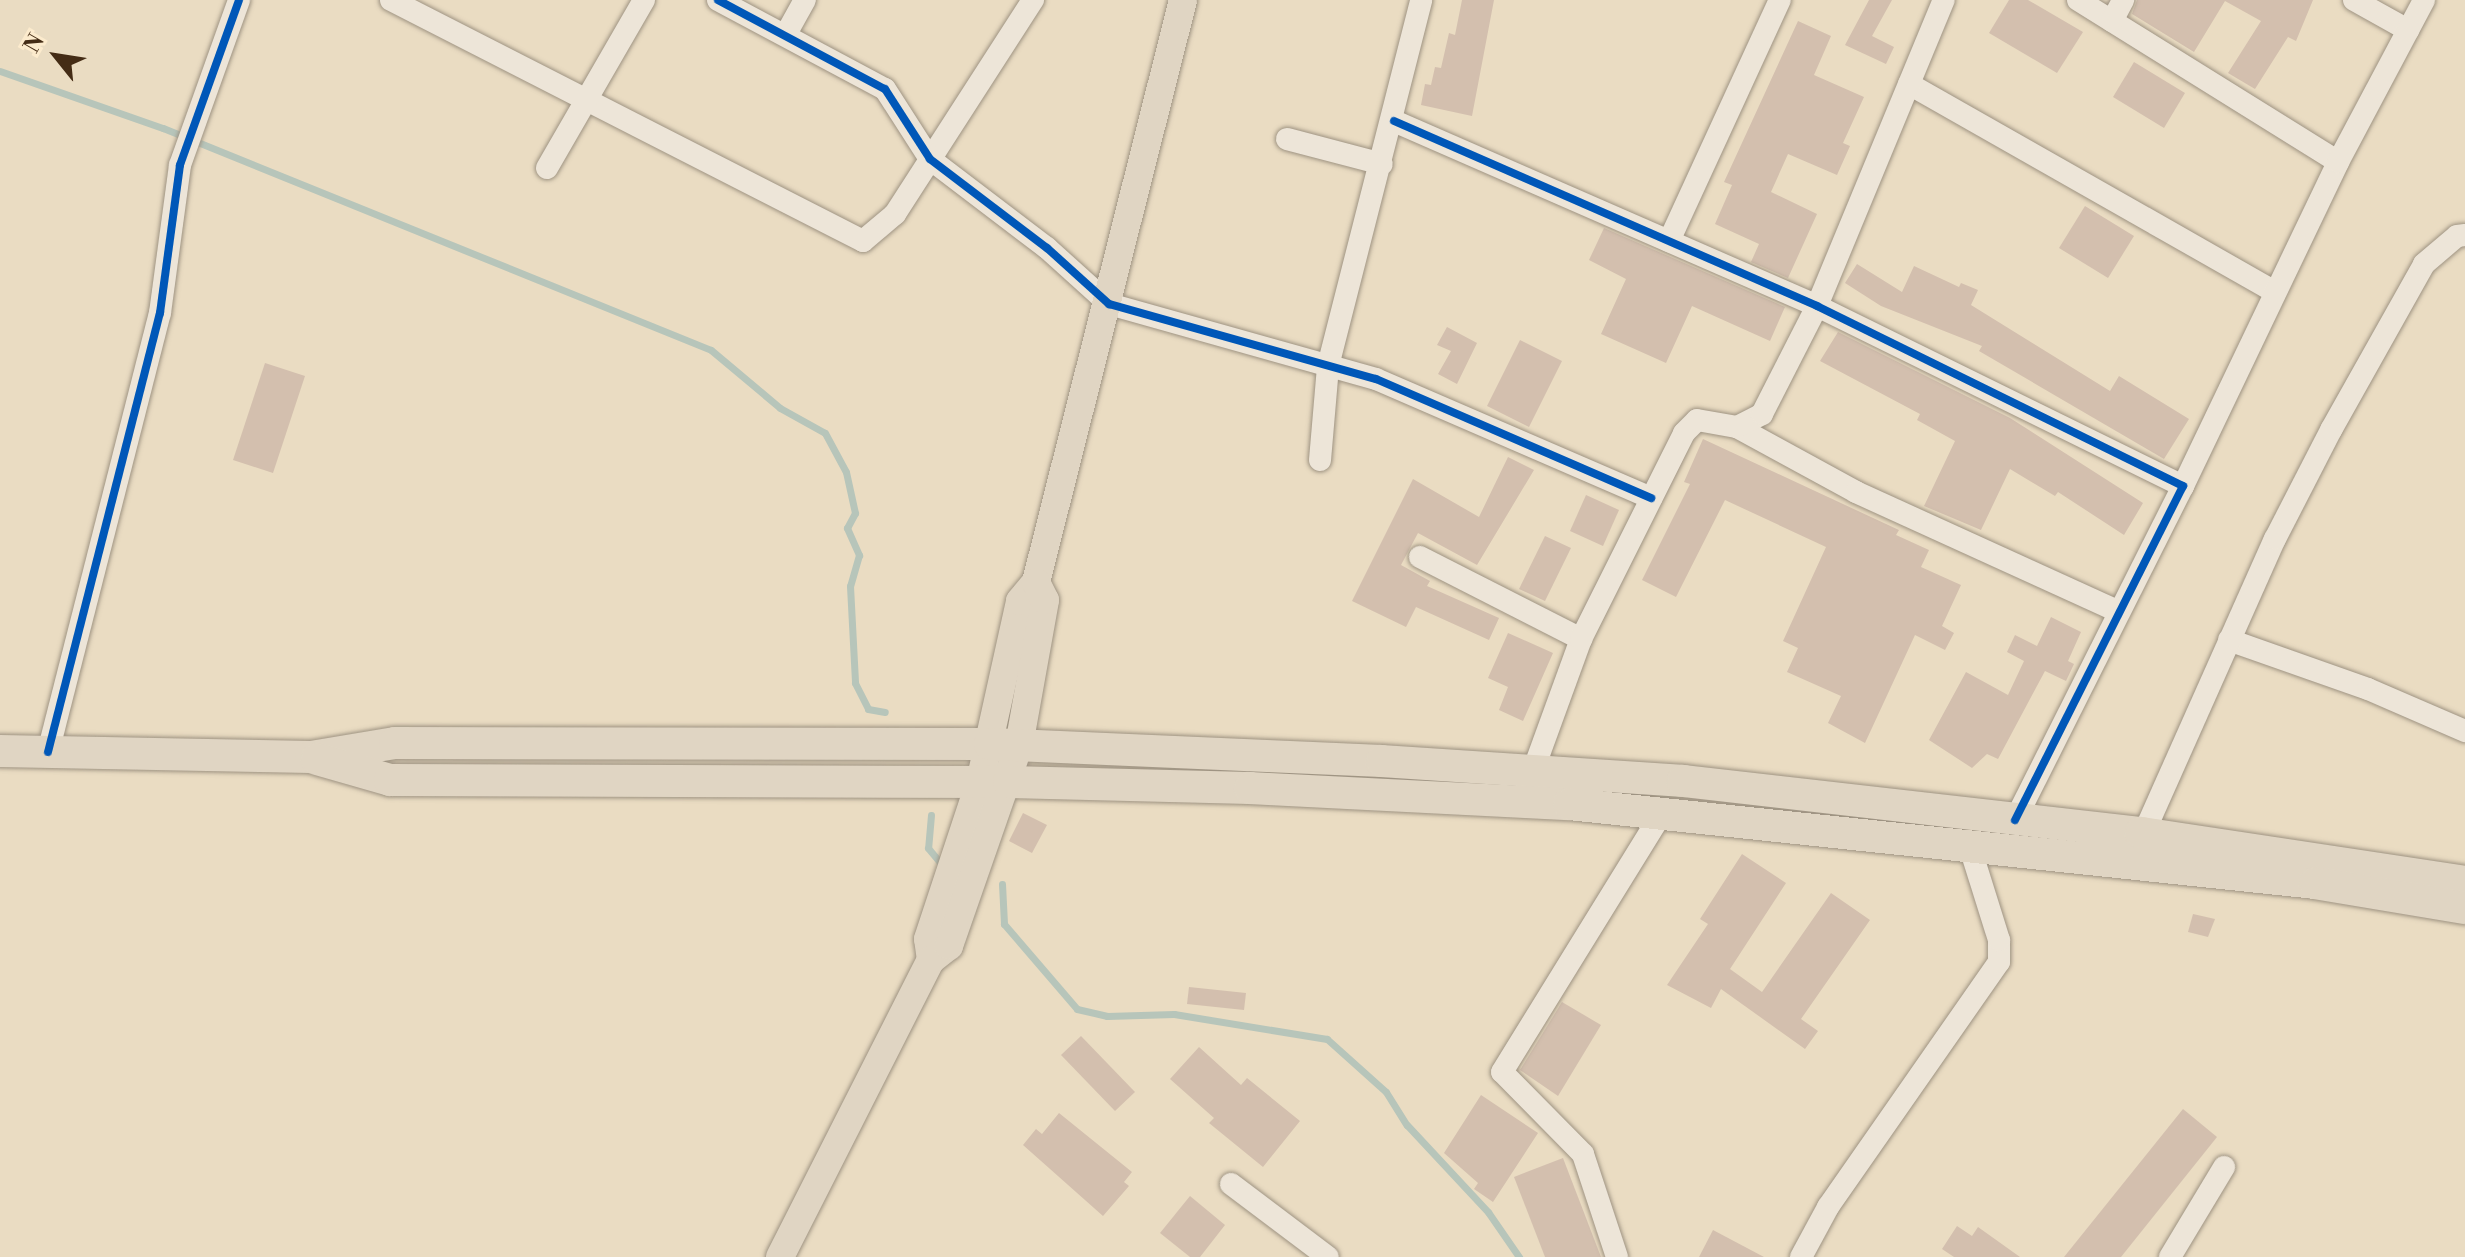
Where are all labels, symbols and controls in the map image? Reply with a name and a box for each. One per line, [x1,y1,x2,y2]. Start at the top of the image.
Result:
north arrow [16,16,96,96]
text: N [19,29,51,58]

